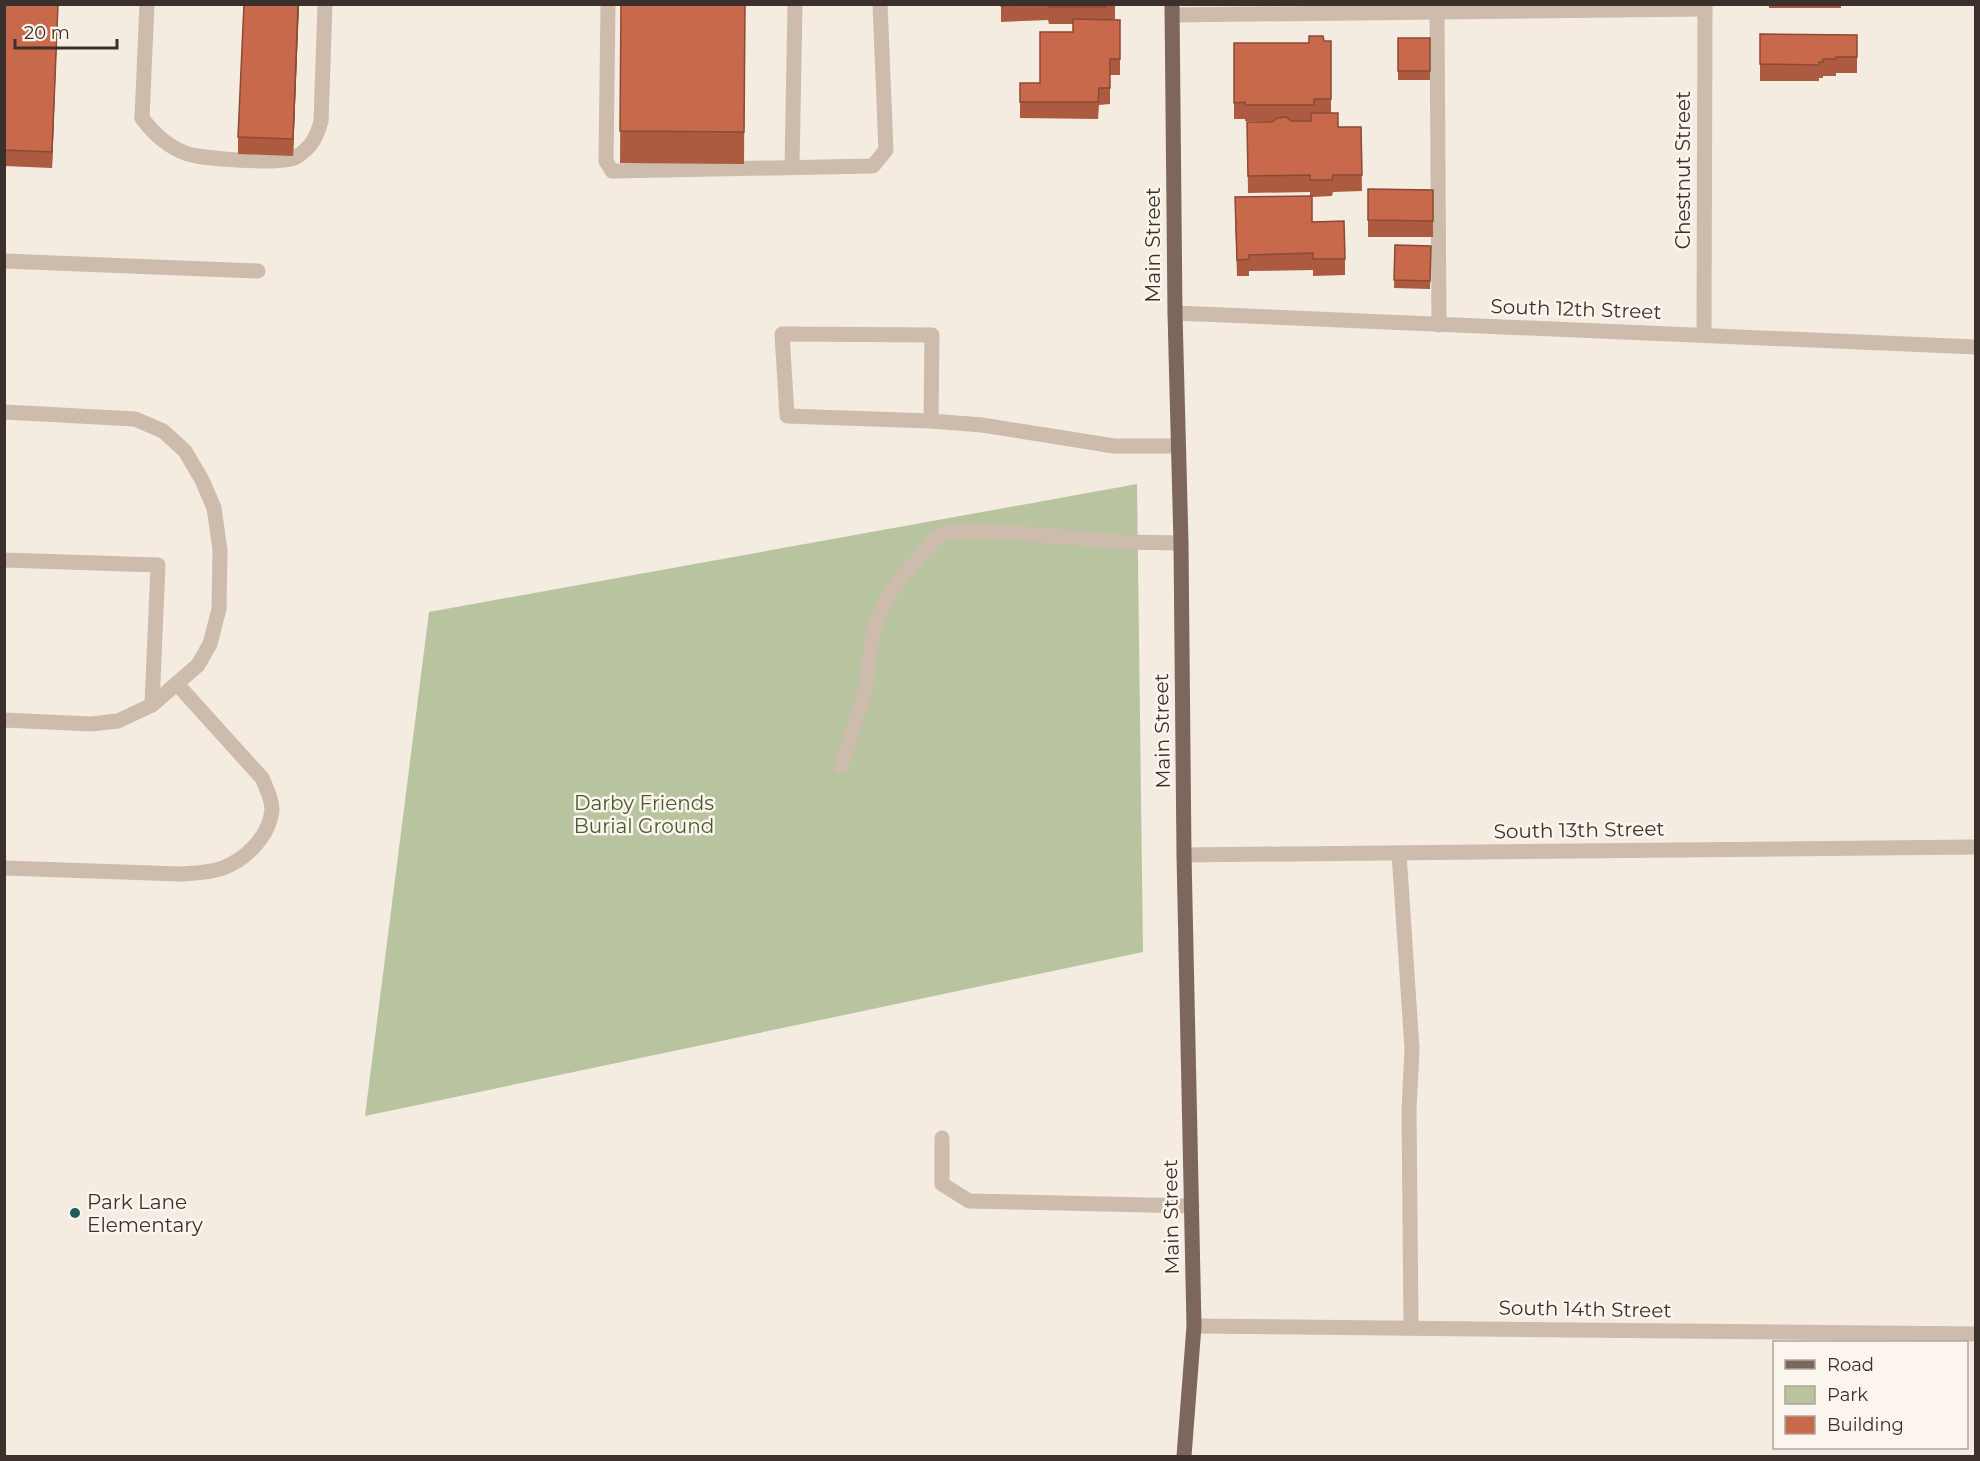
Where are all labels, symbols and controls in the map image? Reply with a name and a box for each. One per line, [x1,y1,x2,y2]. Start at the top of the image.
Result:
scale bar [15,12,117,50]
text: 20 m [24,22,70,44]
street label: Chestnut Street [1671,91,1695,249]
street label: Main Street [1141,187,1165,303]
street label: South 12th Street [1490,294,1662,324]
street label: Main Street [1149,673,1175,789]
park label: Darby Friends Burial Ground [574,791,714,838]
street label: South 13th Street [1493,817,1665,843]
street label: Main Street [1158,1159,1184,1275]
place label: Park Lane Elementary [87,1190,203,1237]
marker: Park Lane Elementary [68,1206,82,1220]
street label: South 14th Street [1498,1295,1672,1323]
legend [1773,1341,1968,1449]
text: Road [1827,1354,1874,1376]
text: Park [1827,1384,1868,1406]
text: Building [1827,1414,1904,1436]

